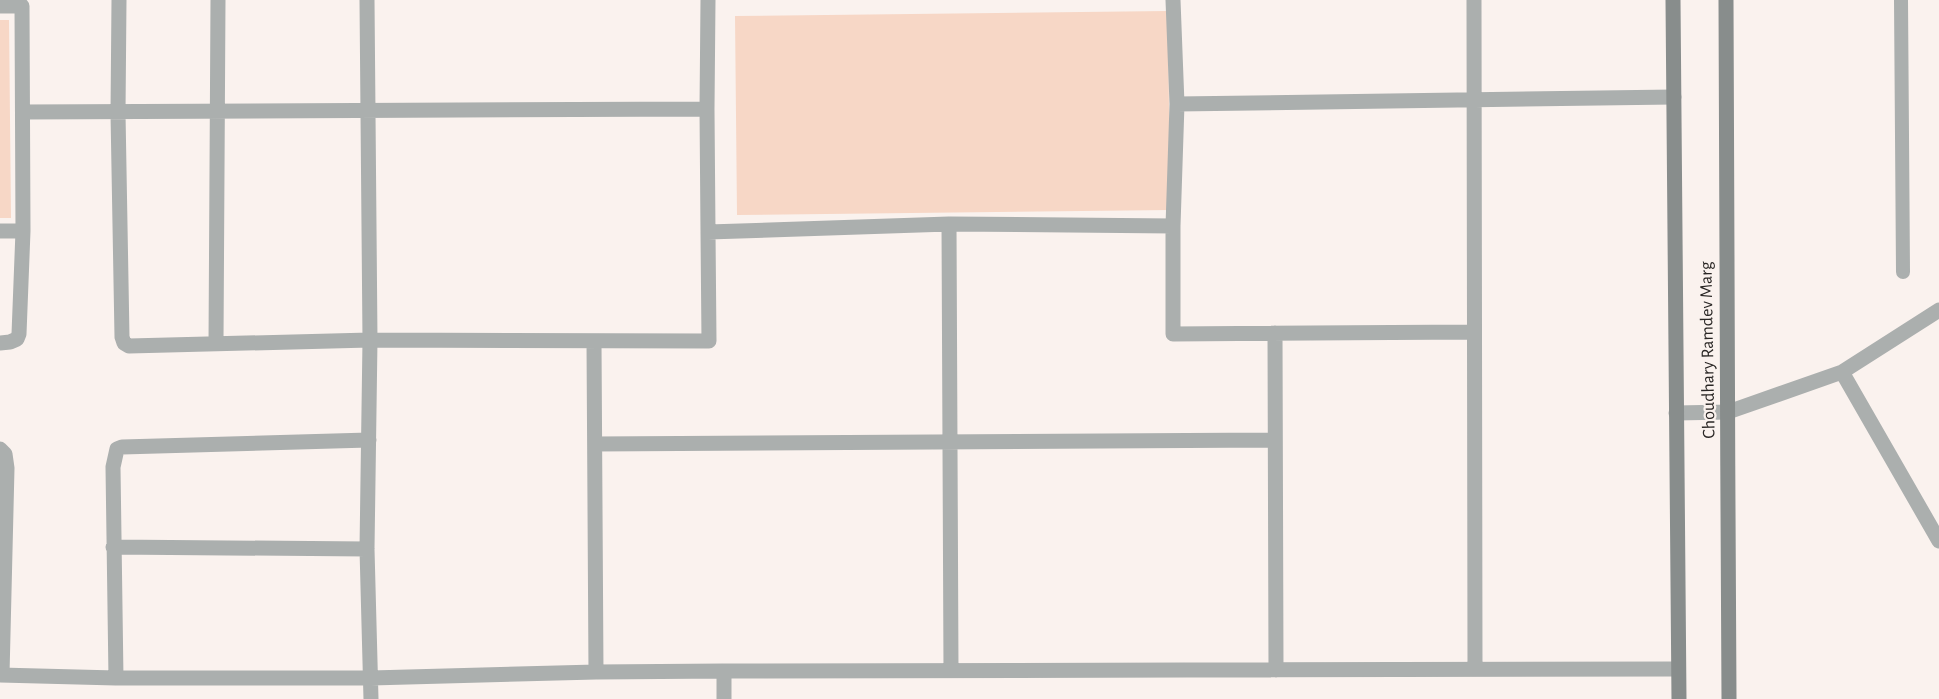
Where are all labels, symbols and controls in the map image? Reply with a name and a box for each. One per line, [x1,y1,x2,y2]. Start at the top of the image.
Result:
street label: Choudhary Ramdev Marg [1697,261,1719,439]

